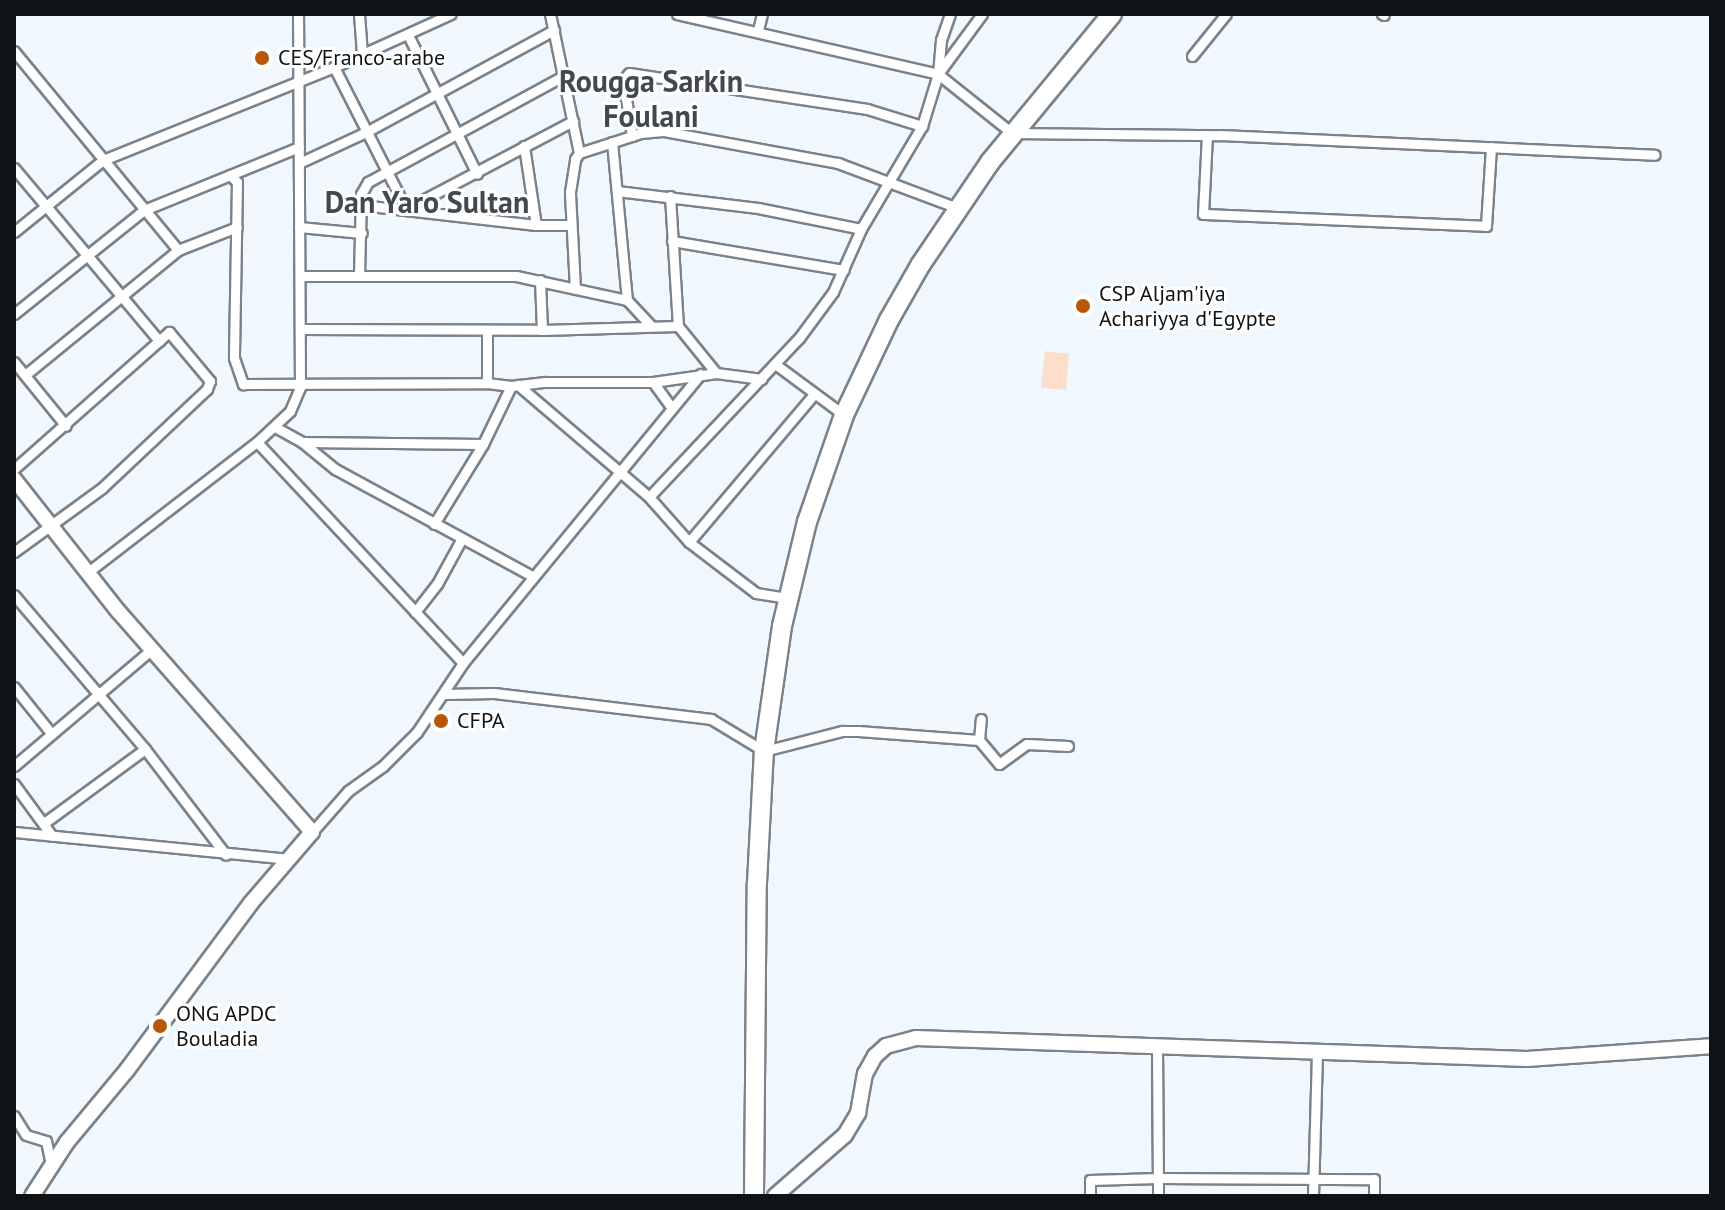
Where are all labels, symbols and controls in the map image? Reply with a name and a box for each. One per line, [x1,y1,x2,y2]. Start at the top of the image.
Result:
place label: CES/Franco-arabe [278,45,445,71]
marker: CES/Franco-arabe [253,49,271,67]
district label: Rougga Sarkin Foulani [559,63,743,134]
district label: Dan Yaro Sultan [324,184,530,220]
place label: CSP Aljam'iya Achariyya d'Egypte [1099,280,1276,332]
marker: CSP Aljam'iya Achariyya d'Egypte [1074,297,1092,315]
place label: CFPA [457,708,505,734]
marker: CFPA [432,712,450,730]
place label: ONG APDC Bouladia [176,1000,277,1052]
marker: ONG APDC Bouladia [151,1017,169,1035]

